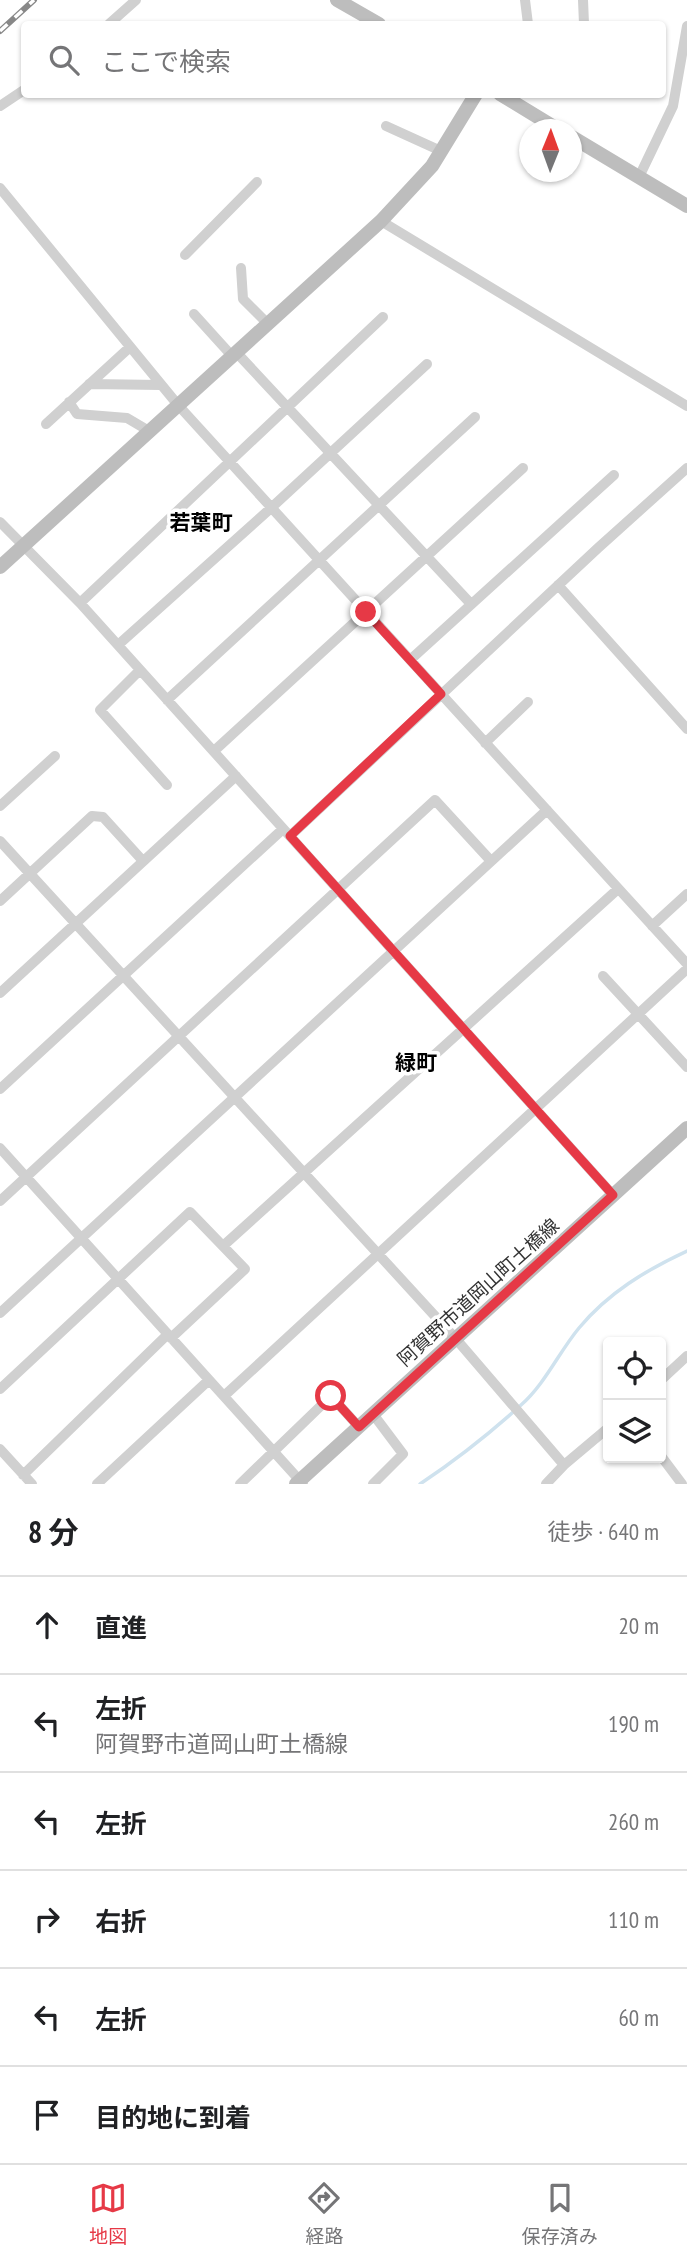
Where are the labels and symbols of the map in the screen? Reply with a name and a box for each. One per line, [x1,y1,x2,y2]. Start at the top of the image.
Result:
north arrow [519,119,582,182]
district label: 若葉町 [170,509,233,536]
route end [350,596,381,627]
district label: 緑町 [395,1049,437,1076]
street label: 阿賀野市道岡山町土橋線 [392,1213,564,1371]
route start [315,1380,346,1411]

